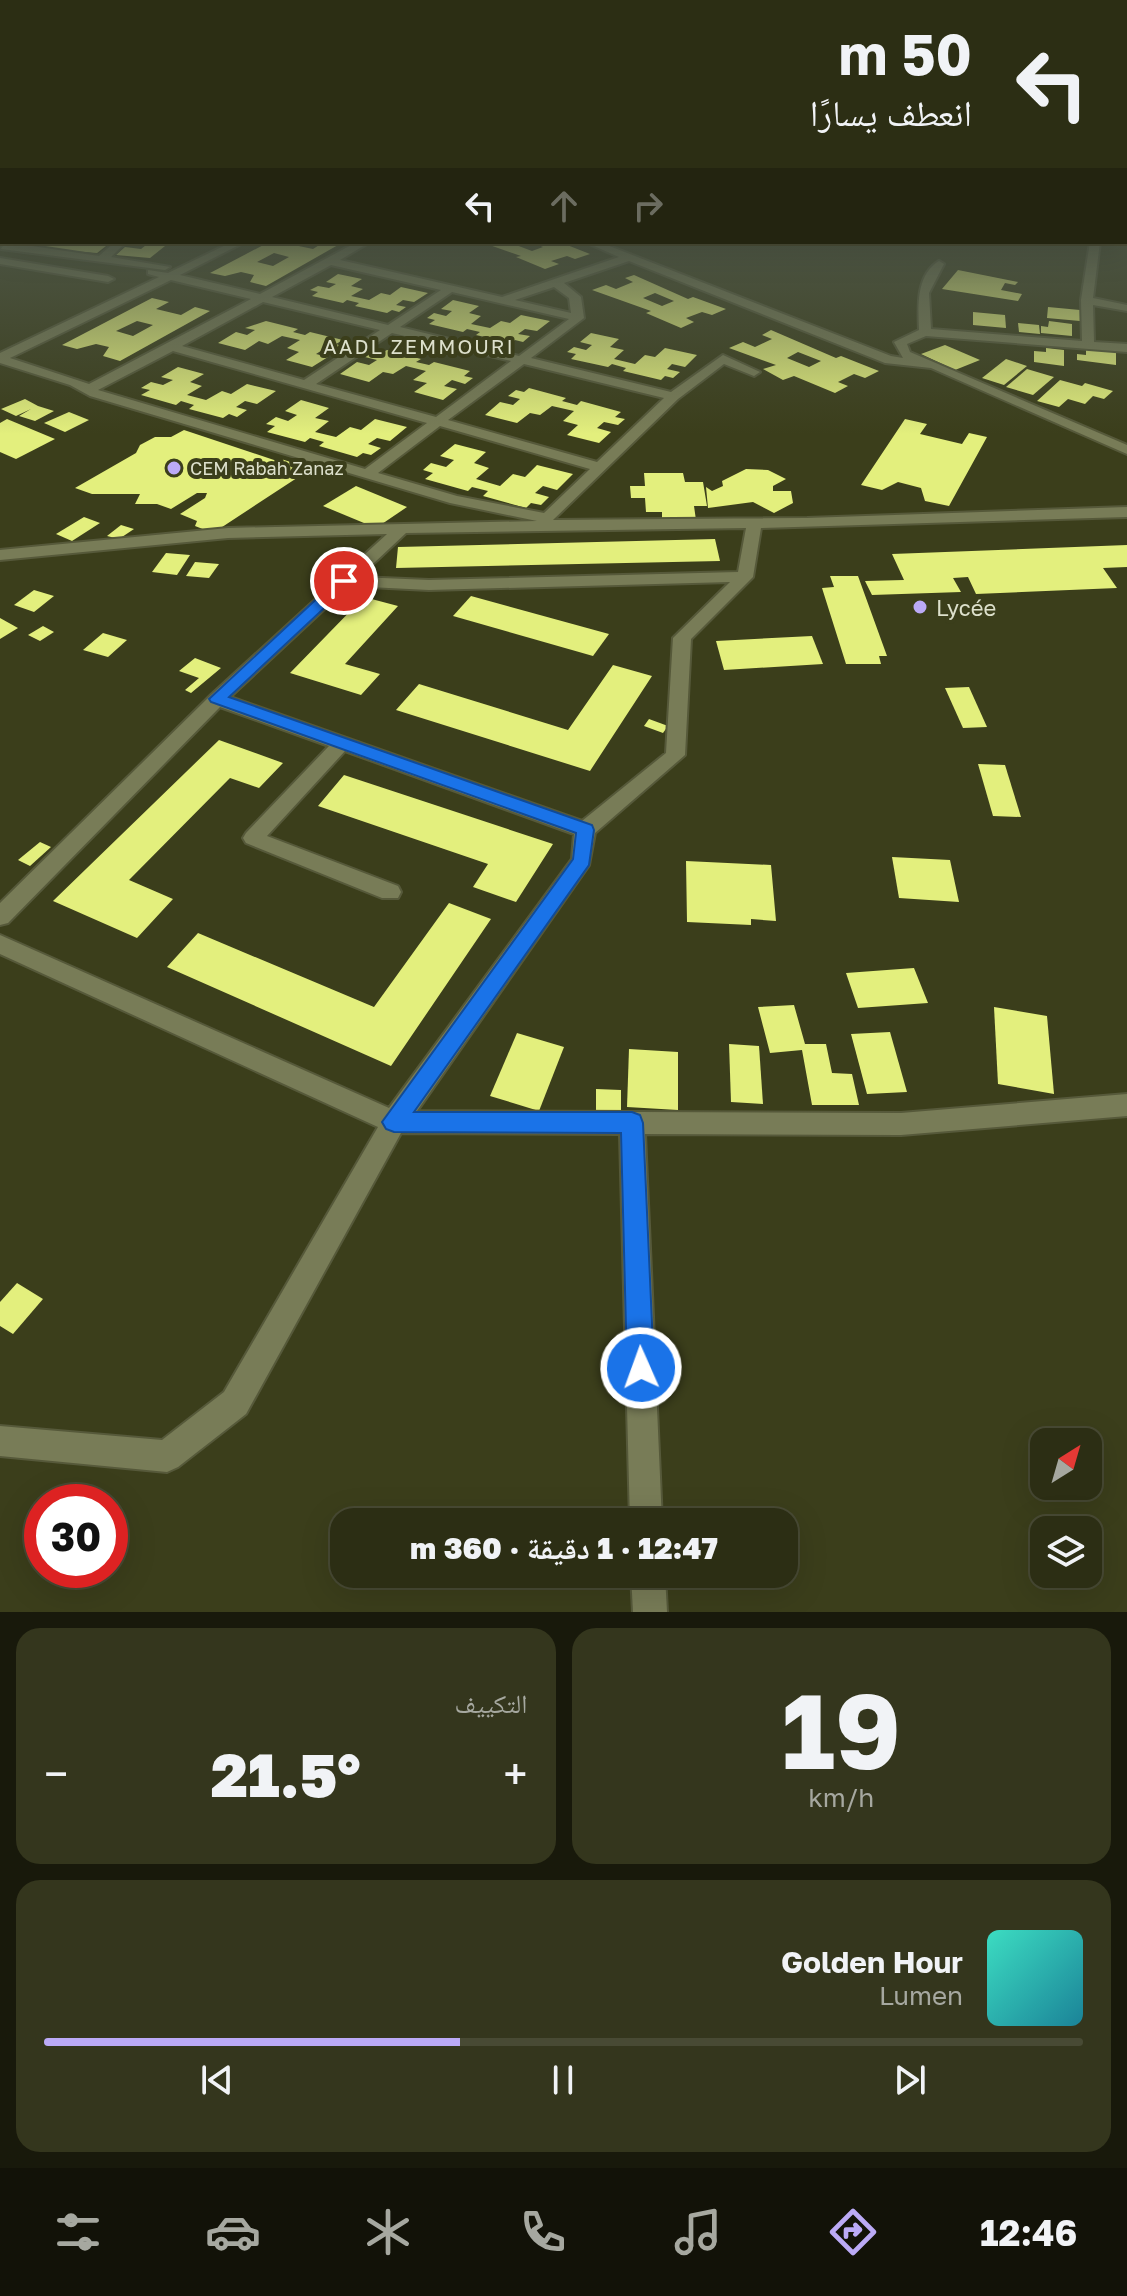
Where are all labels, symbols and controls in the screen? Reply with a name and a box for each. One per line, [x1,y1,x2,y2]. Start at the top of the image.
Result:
text: 50 m [838,20,972,87]
icon: left [1000,32,1104,136]
text: انعطف يسارًا [810,91,972,134]
icon: left [458,184,502,228]
icon: ahead [542,184,586,228]
icon: right [626,184,670,228]
district label: AADL ZEMMOURI [323,334,515,358]
place label: CEM Rabah Zanaz [190,457,344,479]
marker: CEM Rabah Zanaz [165,459,183,477]
pin [310,547,378,615]
icon: arrive [322,559,366,603]
place label: Lycée [936,594,996,621]
marker: Lycée [911,598,929,616]
position arrow [599,1326,683,1410]
north arrow [1030,1428,1102,1500]
map controls [1030,1428,1102,1588]
speed limit sign: 30 [24,1484,128,1588]
button: layers [1030,1516,1102,1588]
text: 12:47 · 1 دقيقة · 360 m [410,1530,718,1566]
text: 19 [781,1667,901,1792]
text: التكييف [455,1688,528,1719]
text: 21.5° [211,1738,361,1810]
text: − [44,1747,68,1800]
text: + [503,1747,527,1800]
text: km/h [808,1782,874,1813]
text: Golden Hour [781,1944,963,1980]
text: Lumen [879,1980,963,2011]
icon: previous [195,2058,239,2102]
icon: pause [541,2058,585,2102]
icon: next [888,2058,932,2102]
icon: filters [50,2204,106,2260]
icon: car [205,2204,261,2260]
icon: climate [360,2204,416,2260]
icon: phone [515,2204,571,2260]
icon: music [670,2204,726,2260]
icon: directions [825,2204,881,2260]
text: 12:46 [980,2211,1077,2254]

